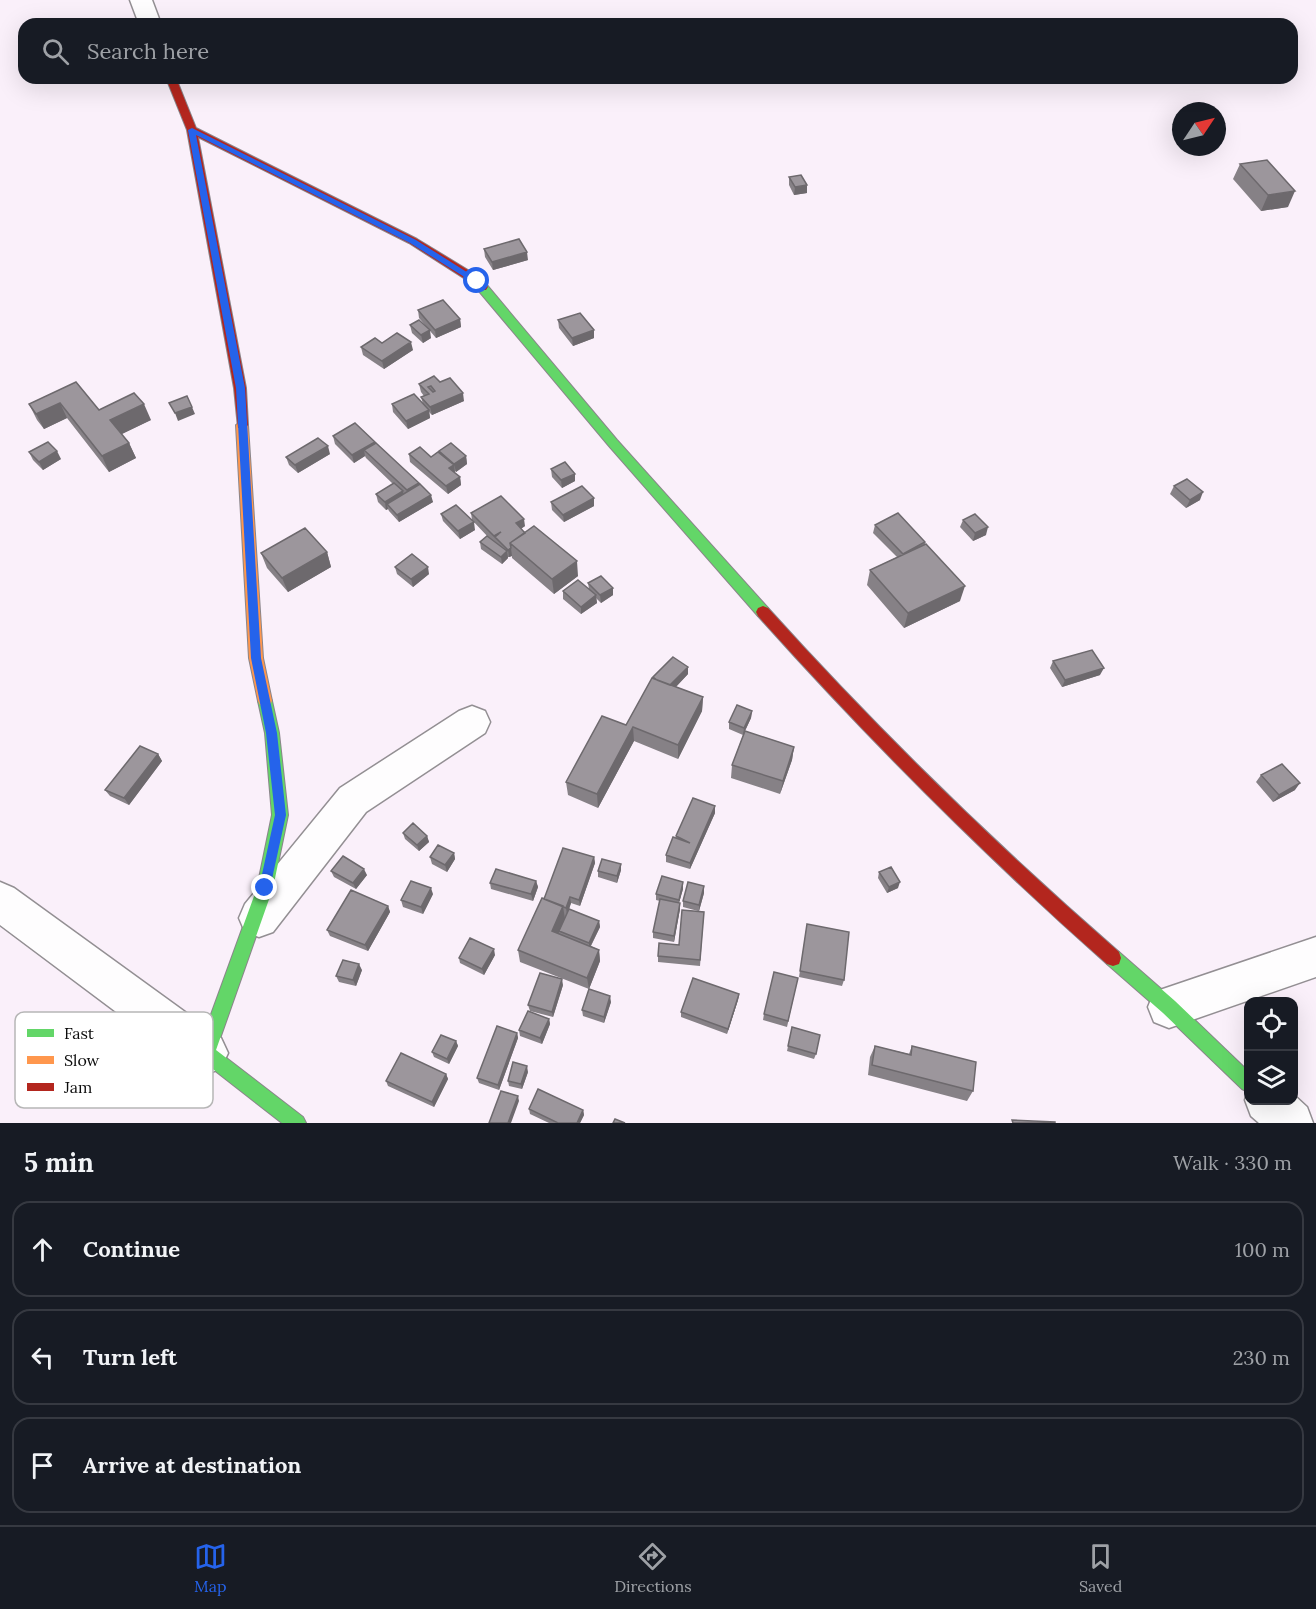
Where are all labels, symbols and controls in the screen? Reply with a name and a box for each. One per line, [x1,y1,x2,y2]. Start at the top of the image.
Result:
search box [18,18,1298,84]
icon: search [39,35,72,68]
text: Search here [87,37,209,65]
north arrow [1172,102,1226,156]
route start [463,267,489,293]
route end [251,874,277,900]
map controls [1244,997,1298,1105]
button: locate [1244,997,1298,1051]
legend [15,1012,213,1108]
text: Fast [64,1023,95,1043]
text: Slow [64,1050,100,1070]
button: layers [1244,1051,1298,1105]
text: Jam [63,1077,92,1097]
text: 5 min [24,1146,94,1179]
text: Walk · 330 m [1173,1150,1292,1175]
icon: ahead [26,1233,59,1266]
text: Continue [83,1235,180,1263]
text: 100 m [1235,1237,1290,1262]
icon: left [26,1341,59,1374]
text: Turn left [83,1343,177,1371]
text: 230 m [1233,1345,1290,1370]
icon: arrive [26,1449,59,1482]
text: Arrive at destination [83,1451,301,1479]
tab: Map [194,1540,227,1596]
tab: Directions [614,1540,692,1596]
tab: Saved [1079,1540,1122,1596]

